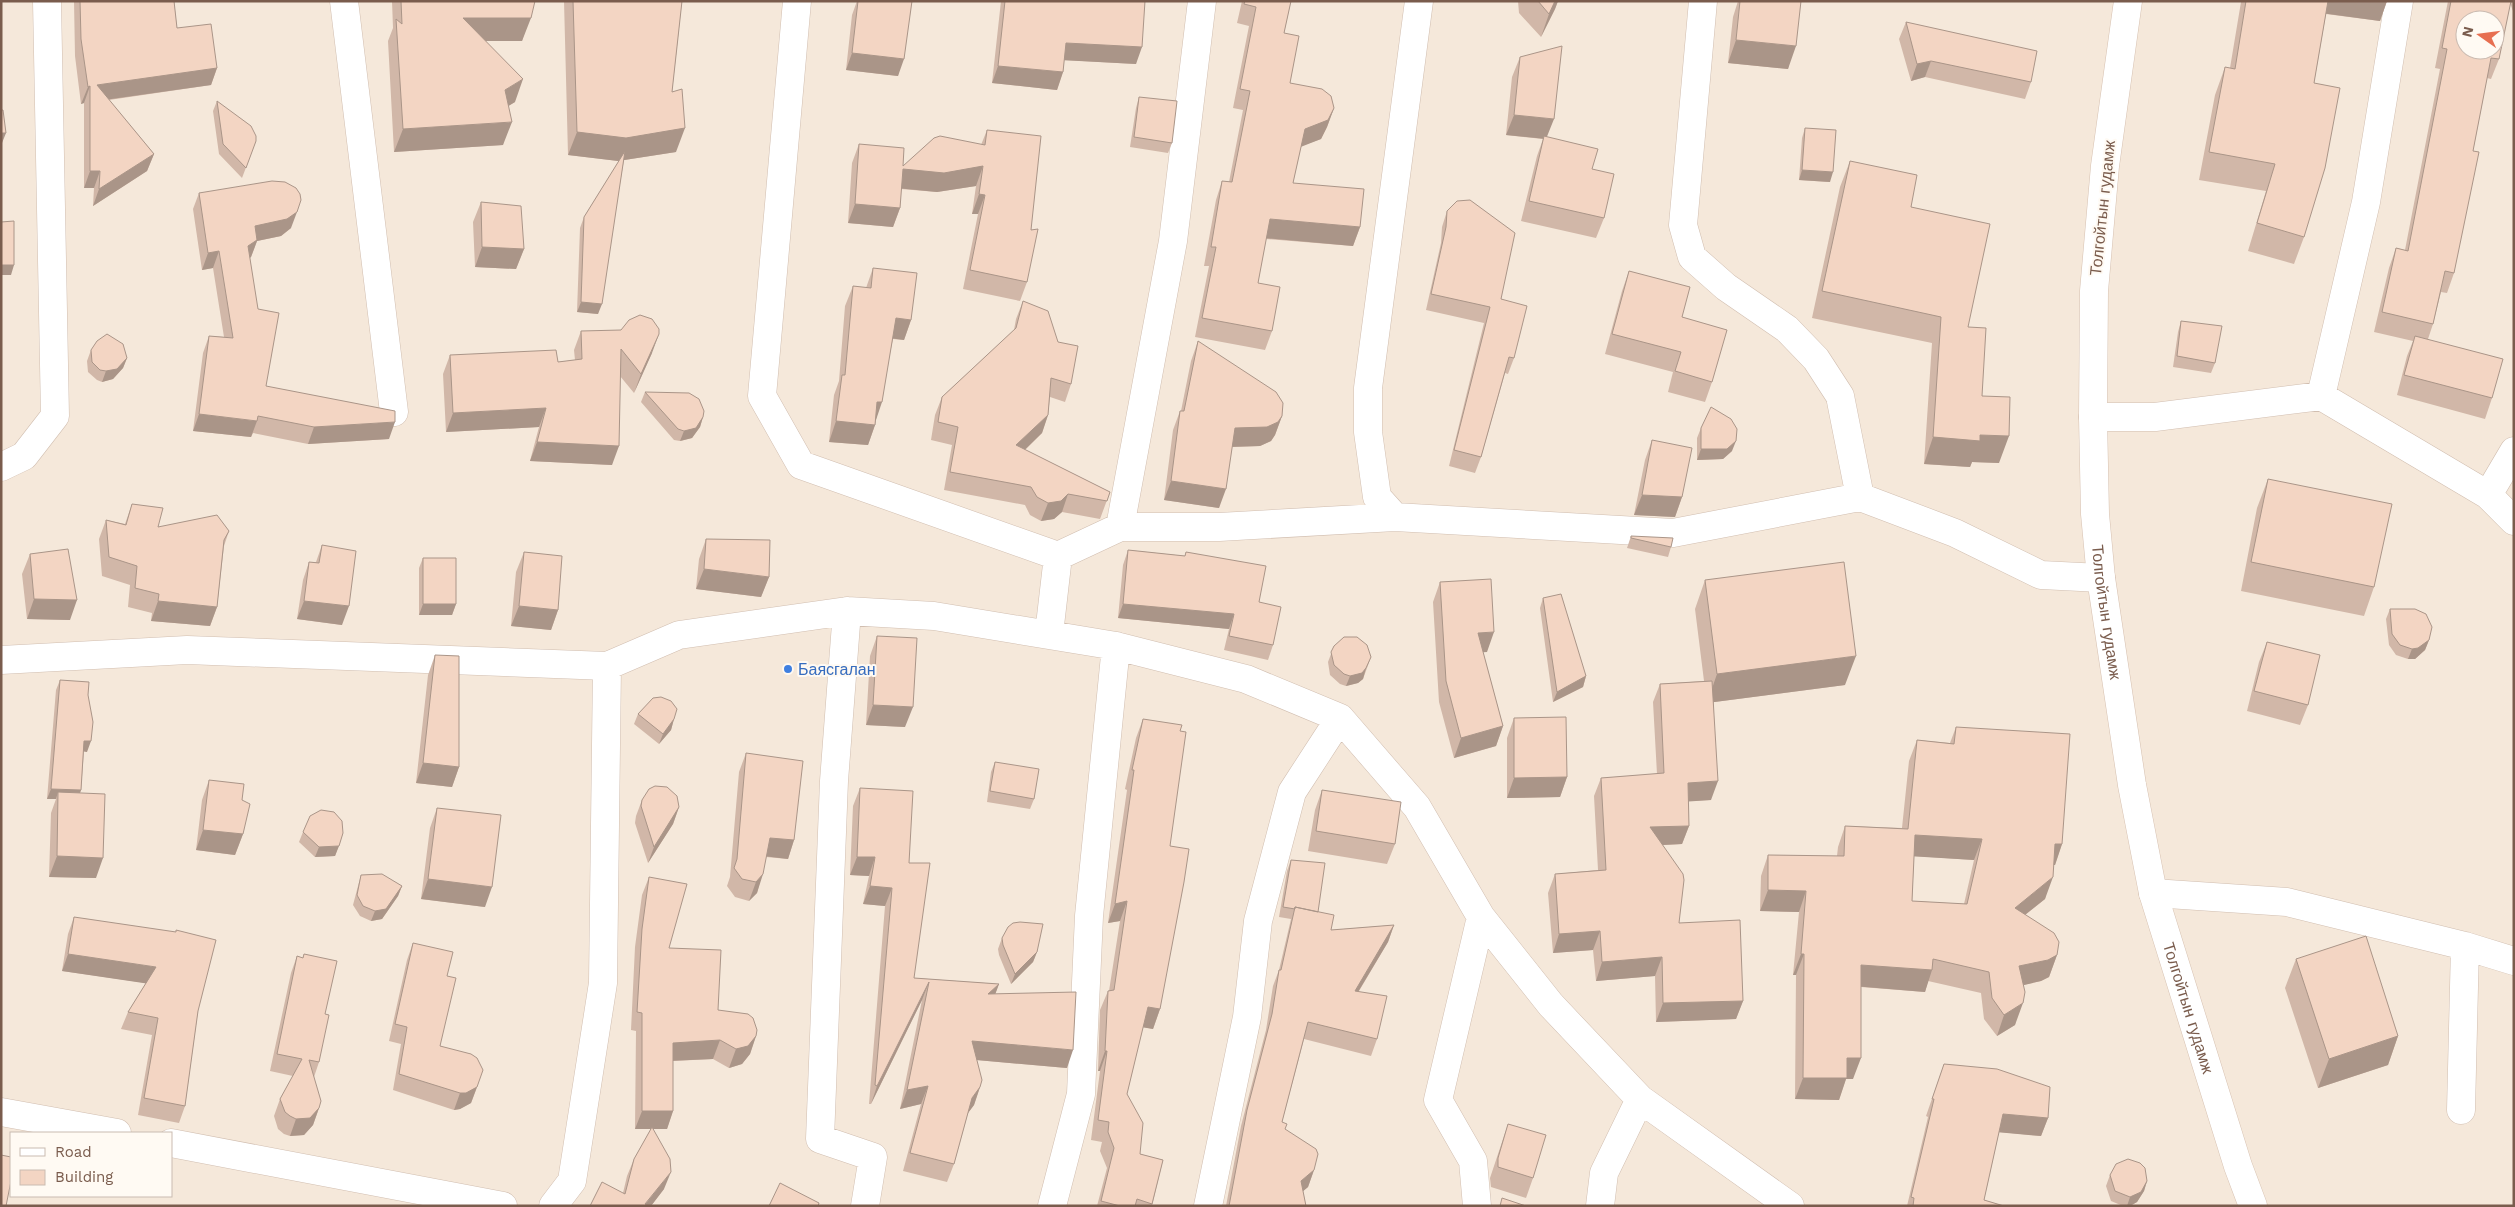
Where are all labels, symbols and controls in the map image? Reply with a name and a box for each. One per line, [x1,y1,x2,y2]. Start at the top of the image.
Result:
north arrow [2455,10,2505,60]
text: N [2458,25,2476,39]
street label: Толгойтын гудамж [2086,139,2119,277]
street label: Толгойтын гудамж [2088,544,2125,681]
place label: Баясгалан [798,660,876,679]
marker: Баясгалан [782,663,794,675]
street label: Толгойтын гудамж [2159,940,2218,1076]
legend [10,1132,172,1197]
text: Road [55,1143,92,1161]
text: Building [55,1168,113,1186]

